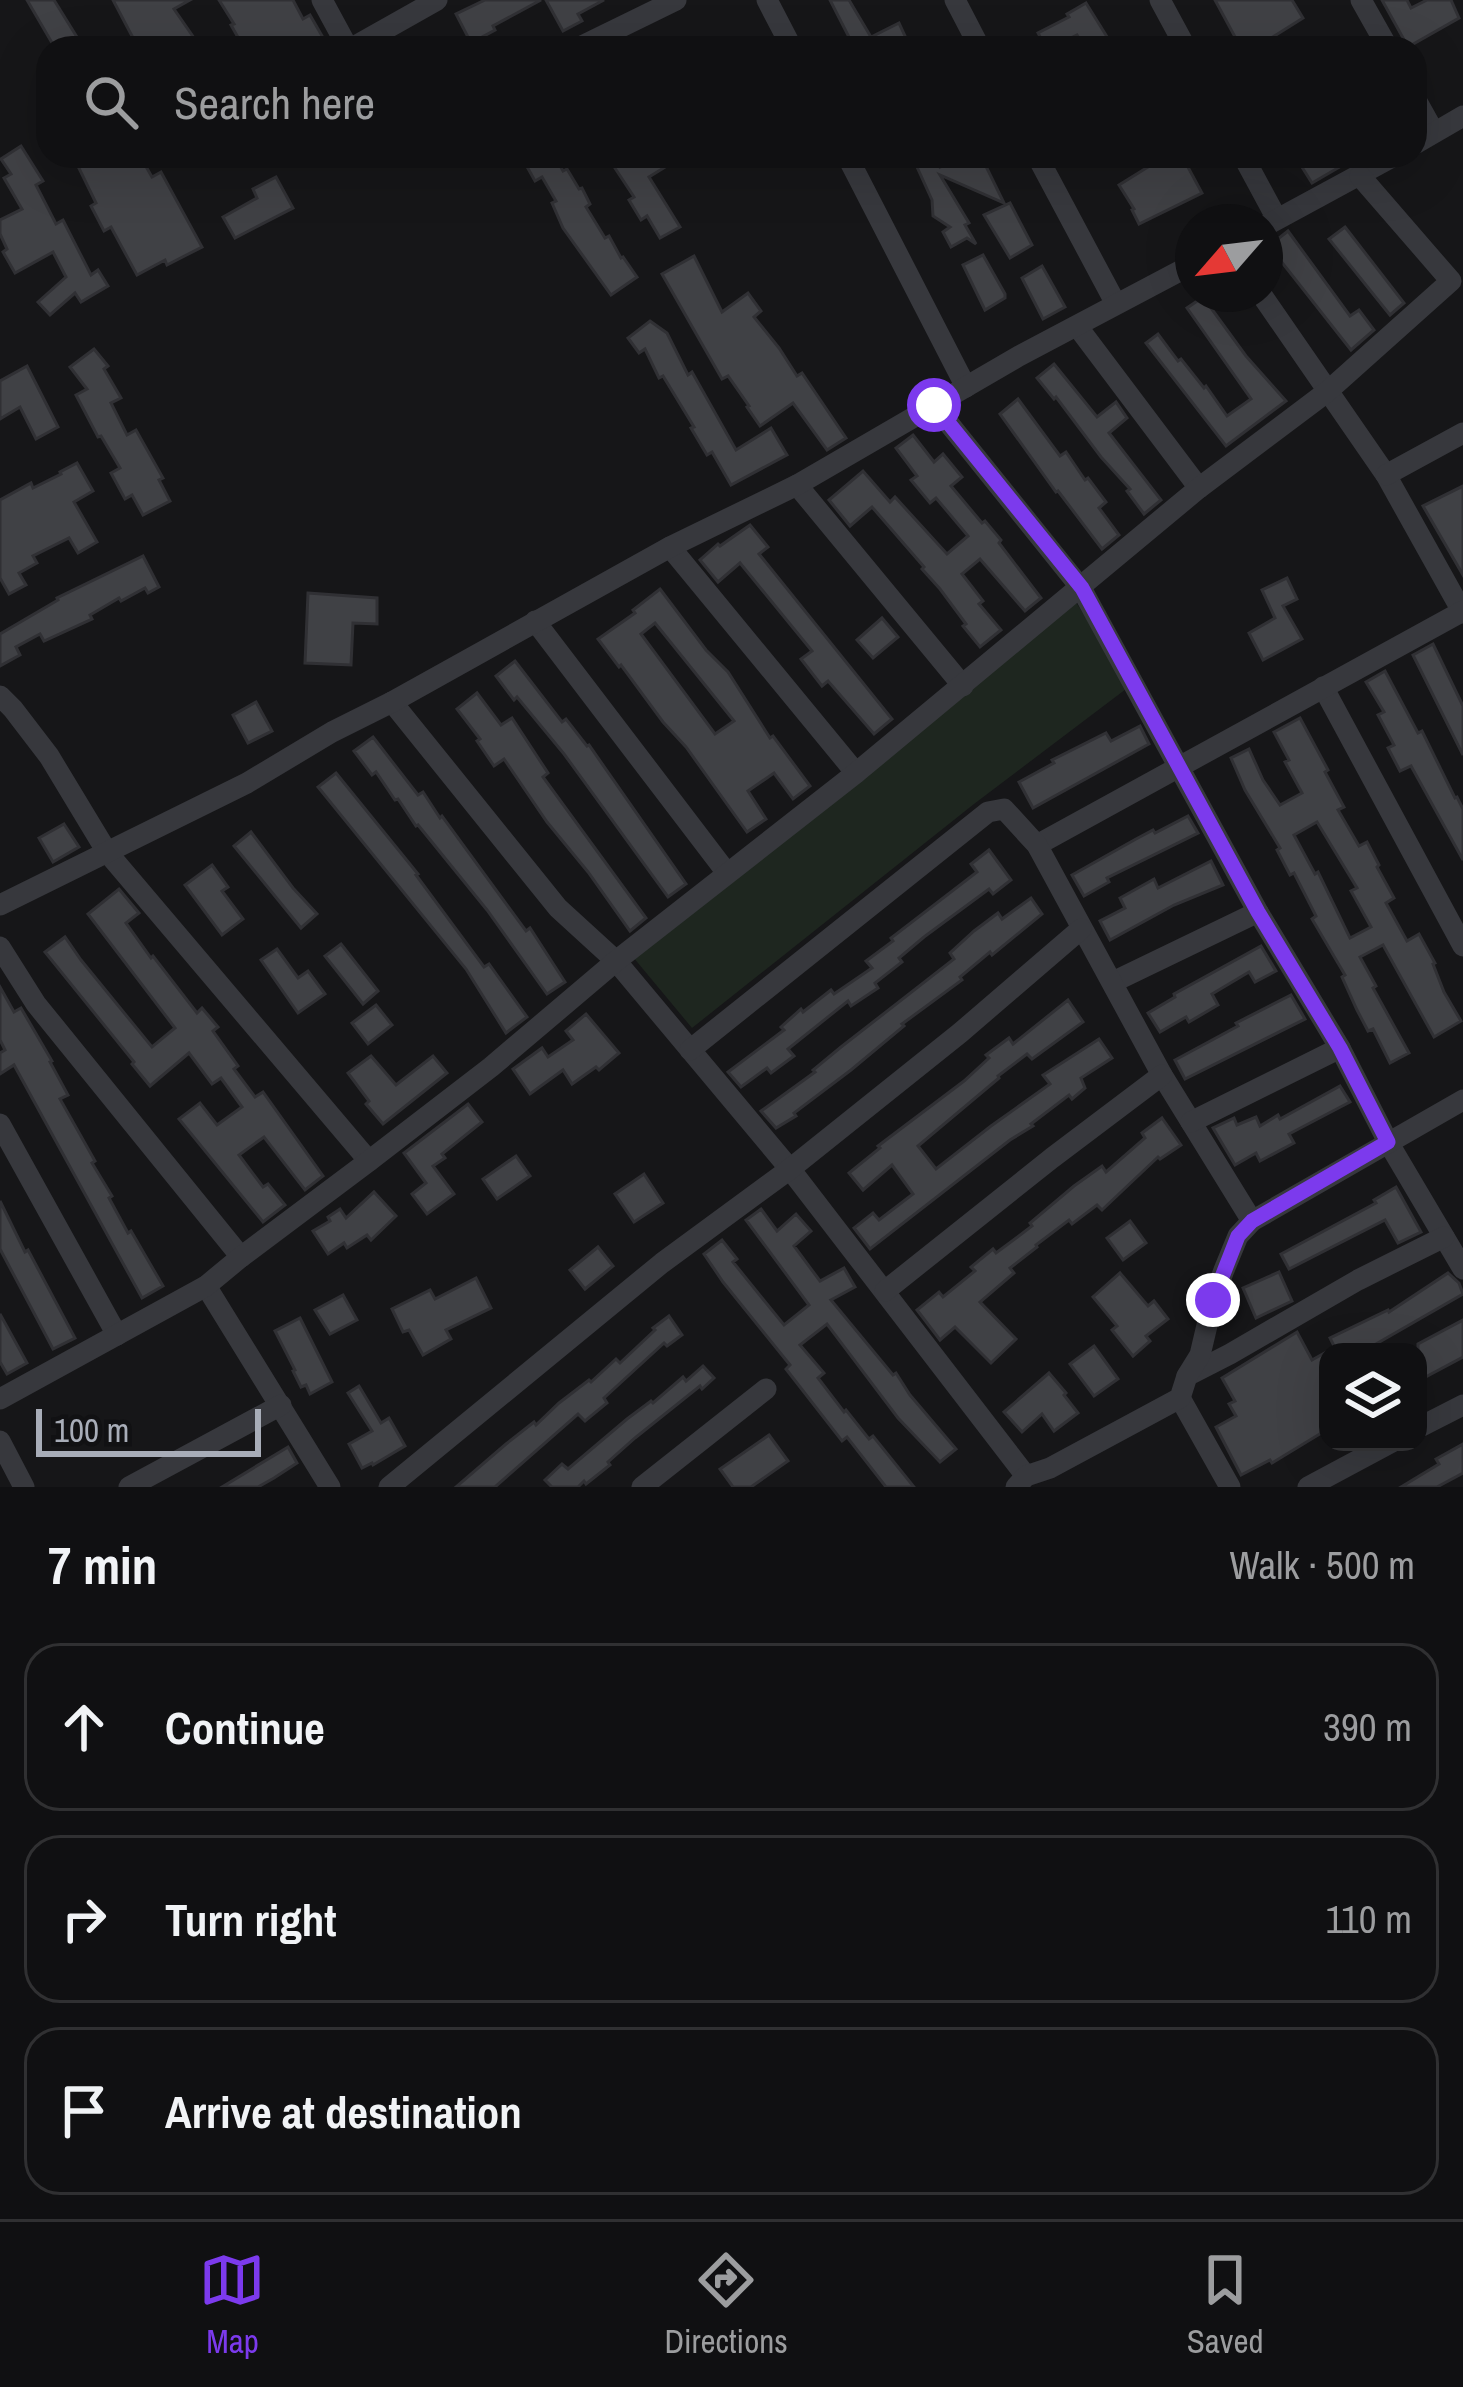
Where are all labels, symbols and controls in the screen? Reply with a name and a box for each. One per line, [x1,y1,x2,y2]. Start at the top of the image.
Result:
search box [36,36,1427,168]
icon: search [78,69,144,135]
text: Search here [174,72,375,133]
north arrow [1175,204,1283,312]
route start [907,378,961,432]
route end [1186,1273,1240,1327]
map controls [1319,1343,1427,1451]
button: layers [1319,1343,1427,1451]
scale bar [36,1403,261,1456]
text: 100 m [54,1408,129,1452]
text: 7 min [48,1531,157,1600]
text: Walk · 500 m [1230,1539,1415,1591]
icon: ahead [51,1694,117,1760]
text: Continue [165,1697,325,1758]
text: 390 m [1323,1701,1412,1753]
icon: right [51,1886,117,1952]
text: Turn right [165,1889,337,1950]
text: 110 m [1325,1893,1412,1945]
icon: arrive [51,2078,117,2144]
text: Arrive at destination [165,2081,522,2142]
tab: Map [199,2247,265,2363]
tab: Directions [664,2247,788,2363]
tab: Saved [1187,2247,1263,2363]

